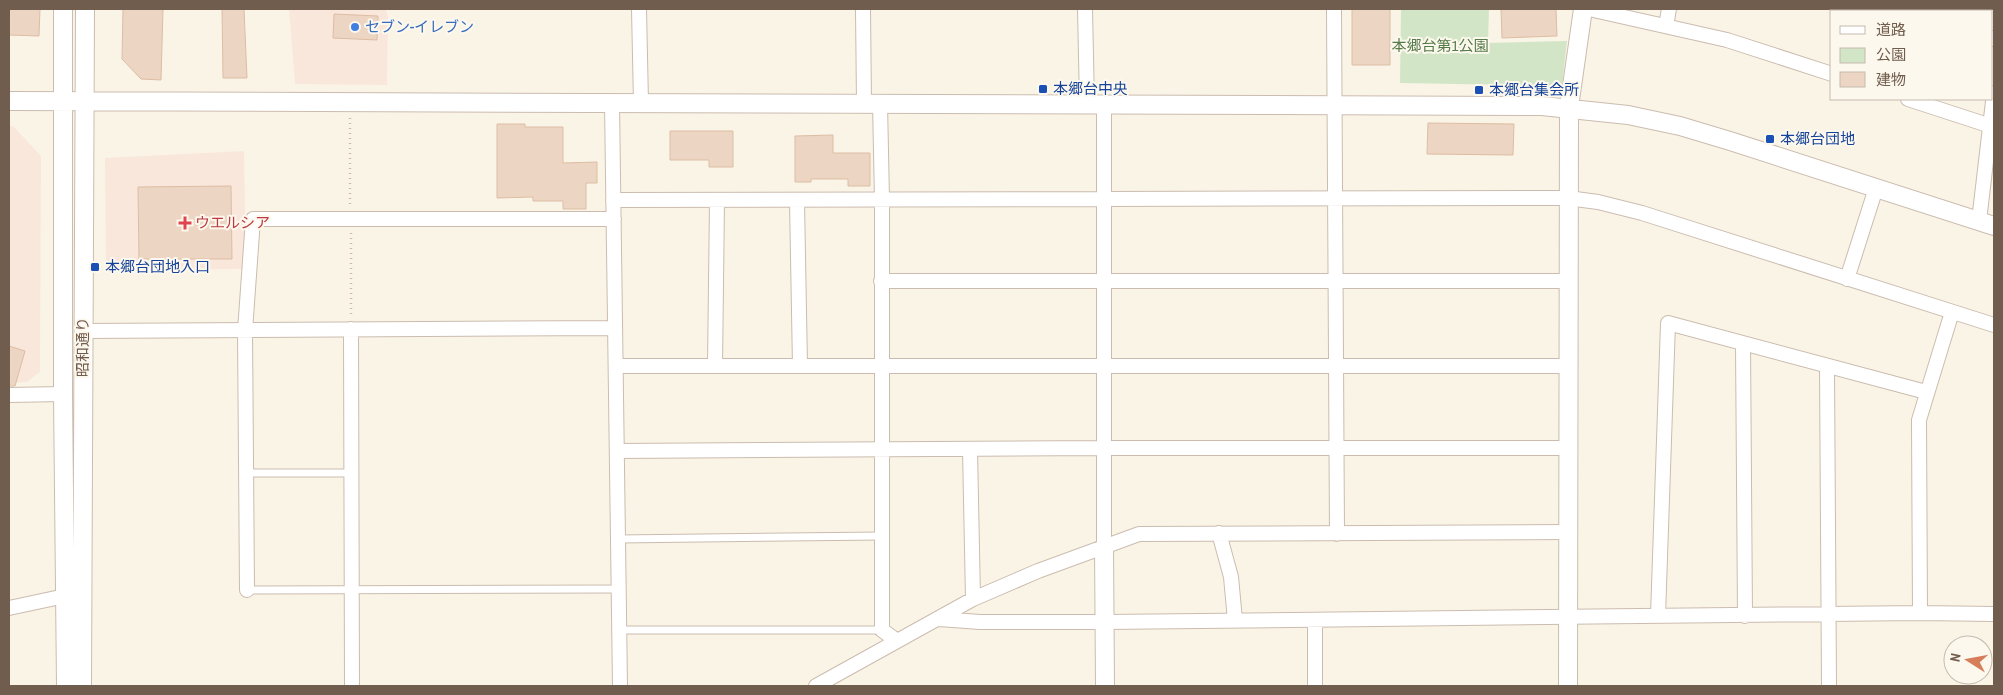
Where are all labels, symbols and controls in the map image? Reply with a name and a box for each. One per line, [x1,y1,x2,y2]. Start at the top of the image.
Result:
legend [1830,10,1993,100]
place label: セブン-イレブン [365,16,474,37]
text: 道路 [1876,19,1906,40]
marker: セブン-イレブン [349,21,361,33]
park label: 本郷台第1公園 [1392,35,1488,56]
text: 公園 [1876,44,1906,65]
text: 建物 [1876,69,1906,90]
place label: 本郷台中央 [1053,78,1128,99]
place label: 本郷台集会所 [1489,79,1579,100]
marker: 本郷台中央 [1037,83,1049,95]
marker: 本郷台集会所 [1473,84,1485,96]
place label: 本郷台団地 [1780,128,1855,149]
marker: 本郷台団地 [1764,133,1776,145]
place label: ウエルシア [195,212,270,233]
marker: ウエルシア [179,217,191,229]
place label: 本郷台団地入口 [105,256,210,277]
marker: 本郷台団地入口 [89,261,101,273]
street label: 昭和通り [72,317,93,377]
north arrow [1943,635,1993,685]
text: N [1946,652,1965,663]

